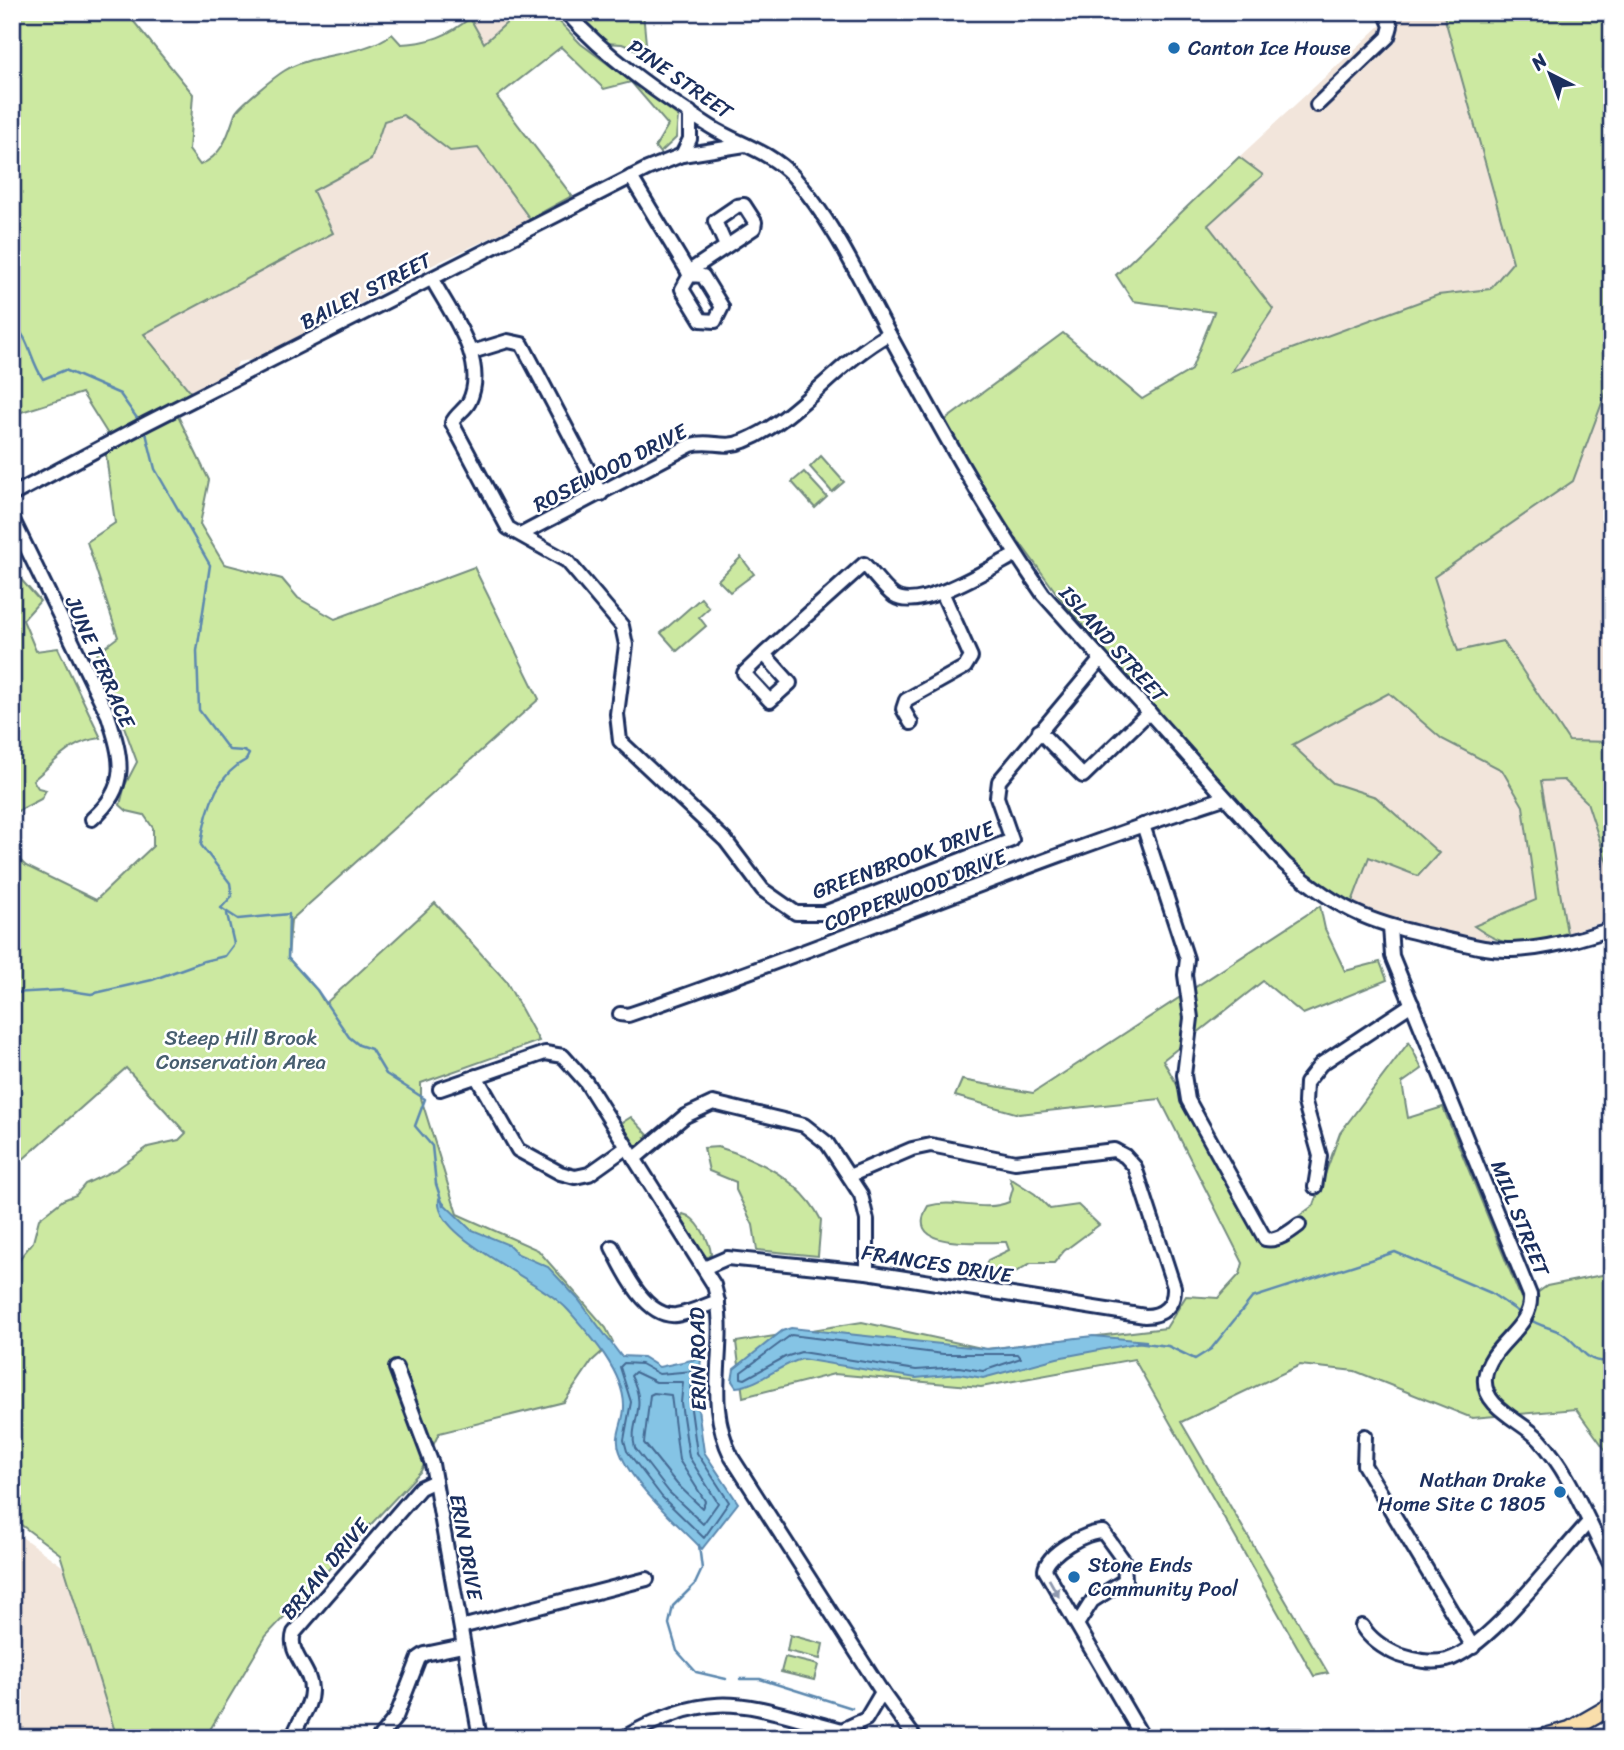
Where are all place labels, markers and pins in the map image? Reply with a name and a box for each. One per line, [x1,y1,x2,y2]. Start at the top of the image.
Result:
place label: Canton Ice House [1188,29,1351,67]
marker: Canton Ice House [1166,40,1182,56]
place label: Nathan Drake Home Site C 1805 [1378,1461,1546,1523]
marker: Nathan Drake Home Site C 1805 [1552,1484,1568,1500]
place label: Stone Ends Community Pool [1088,1546,1239,1608]
marker: Stone Ends Community Pool [1066,1569,1082,1585]

